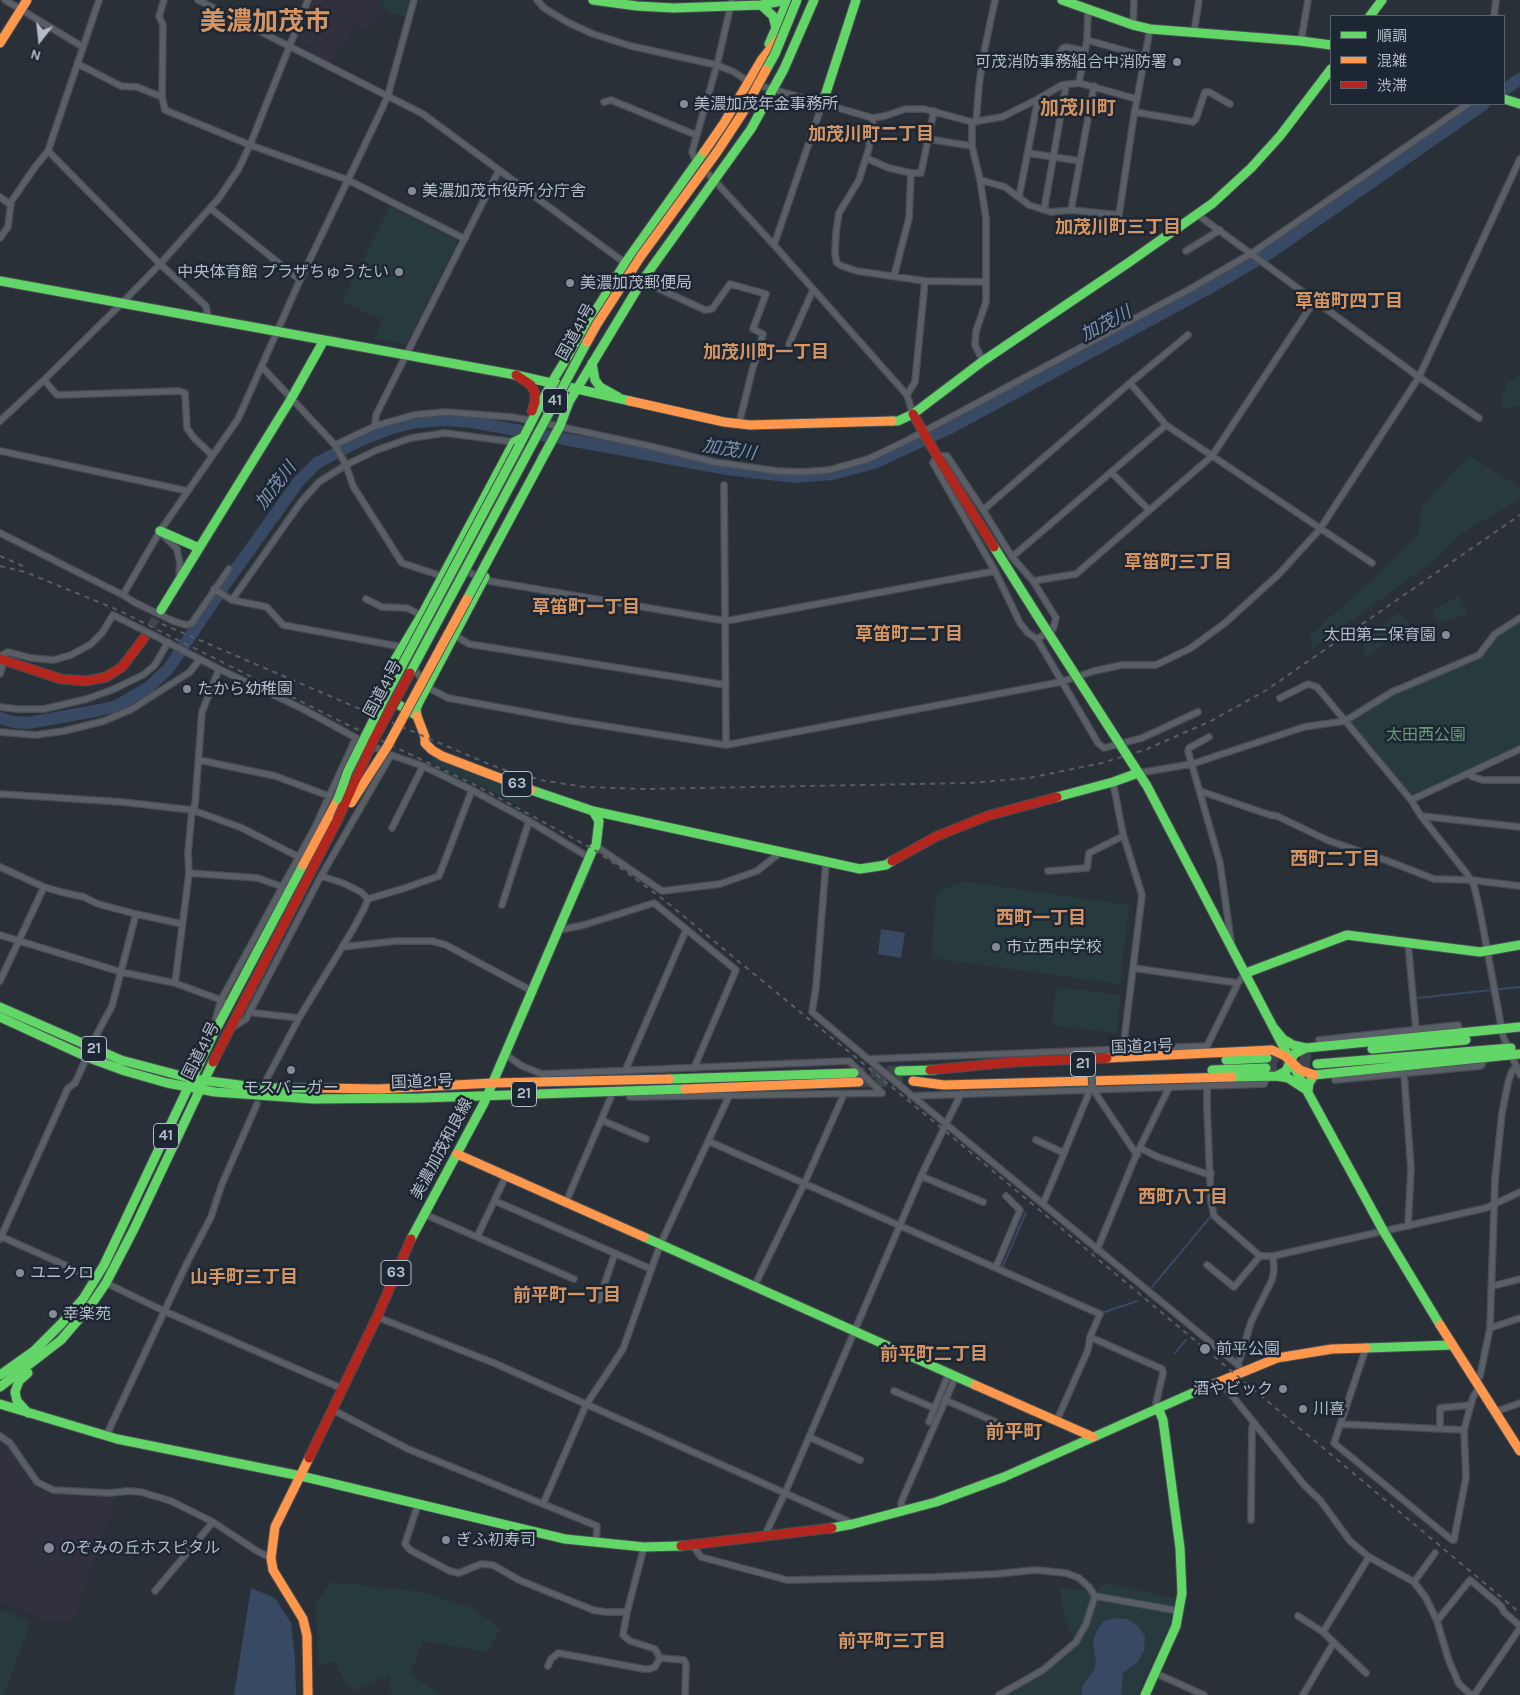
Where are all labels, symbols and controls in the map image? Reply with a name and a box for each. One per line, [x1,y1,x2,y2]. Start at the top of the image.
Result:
district label: 美濃加茂市 [200,7,330,39]
north arrow [15,15,65,65]
legend [1330,15,1505,105]
text: 順調 [1377,27,1407,45]
text: N [29,45,43,64]
place label: 可茂消防事務組合中消防署 [975,52,1167,72]
text: 混雑 [1377,52,1407,70]
marker: 可茂消防事務組合中消防署 [1171,56,1183,68]
text: 渋滞 [1377,77,1407,95]
place label: 美濃加茂年金事務所 [694,94,838,114]
marker: 美濃加茂年金事務所 [678,98,690,110]
district label: 加茂川町 [1040,98,1116,120]
district label: 加茂川町二丁目 [808,124,934,146]
place label: 美濃加茂市役所 分庁舎 [422,181,586,201]
marker: 美濃加茂市役所 分庁舎 [406,185,418,197]
district label: 加茂川町三丁目 [1055,217,1181,239]
place label: 中央体育館 プラザちゅうたい [177,262,389,282]
marker: 中央体育館 プラザちゅうたい [393,266,405,278]
place label: 美濃加茂郵便局 [580,273,692,293]
marker: 美濃加茂郵便局 [564,277,576,289]
district label: 草笛町四丁目 [1295,291,1403,313]
street label: 国道41号 [553,300,599,364]
water label: 加茂川 [1077,302,1135,346]
district label: 加茂川町一丁目 [703,342,829,364]
road number: 41 [542,388,568,414]
water label: 加茂川 [701,435,757,465]
water label: 加茂川 [251,458,301,514]
district label: 草笛町三丁目 [1124,552,1232,574]
district label: 草笛町一丁目 [532,597,640,619]
district label: 草笛町二丁目 [855,624,963,646]
place label: 太田第二保育園 [1324,625,1436,645]
marker: 太田第二保育園 [1440,629,1452,641]
street label: 国道41号 [360,657,406,721]
place label: たから幼稚園 [197,679,293,699]
marker: たから幼稚園 [181,683,193,695]
park label: 太田西公園 [1386,725,1466,745]
road number: 63 [502,772,532,796]
district label: 西町二丁目 [1290,849,1380,871]
district label: 西町一丁目 [996,908,1086,930]
place label: 市立西中学校 [1006,937,1102,957]
marker: 市立西中学校 [990,941,1002,953]
street label: 国道41号 [178,1019,224,1083]
road number: 21 [82,1036,106,1062]
street label: 国道21号 [1110,1036,1174,1058]
road number: 21 [1070,1052,1096,1076]
marker: モスバーガー [285,1064,297,1076]
street label: 国道21号 [390,1071,454,1093]
place label: モスバーガー [243,1078,339,1098]
road number: 21 [512,1082,536,1106]
street label: 美濃加茂和良線 [407,1095,477,1203]
road number: 41 [154,1124,178,1148]
district label: 西町八丁目 [1138,1187,1228,1209]
road number: 63 [381,1260,411,1286]
place label: ユニクロ [30,1263,94,1283]
marker: ユニクロ [14,1267,26,1279]
district label: 山手町三丁目 [190,1267,298,1289]
district label: 前平町一丁目 [513,1285,621,1307]
place label: 幸楽苑 [63,1304,111,1324]
marker: 幸楽苑 [47,1308,59,1320]
place label: 前平公園 [1216,1339,1280,1359]
marker: 前平公園 [1198,1342,1212,1356]
district label: 前平町二丁目 [880,1344,988,1366]
place label: 酒やビック [1193,1379,1273,1399]
marker: 酒やビック [1277,1383,1289,1395]
place label: 川喜 [1313,1399,1345,1419]
marker: 川喜 [1297,1403,1309,1415]
district label: 前平町 [986,1422,1042,1444]
place label: ぎふ初寿司 [456,1530,536,1550]
marker: ぎふ初寿司 [440,1534,452,1546]
place label: のぞみの丘ホスピタル [60,1538,220,1558]
marker: のぞみの丘ホスピタル [42,1541,56,1555]
district label: 前平町三丁目 [838,1631,946,1653]

